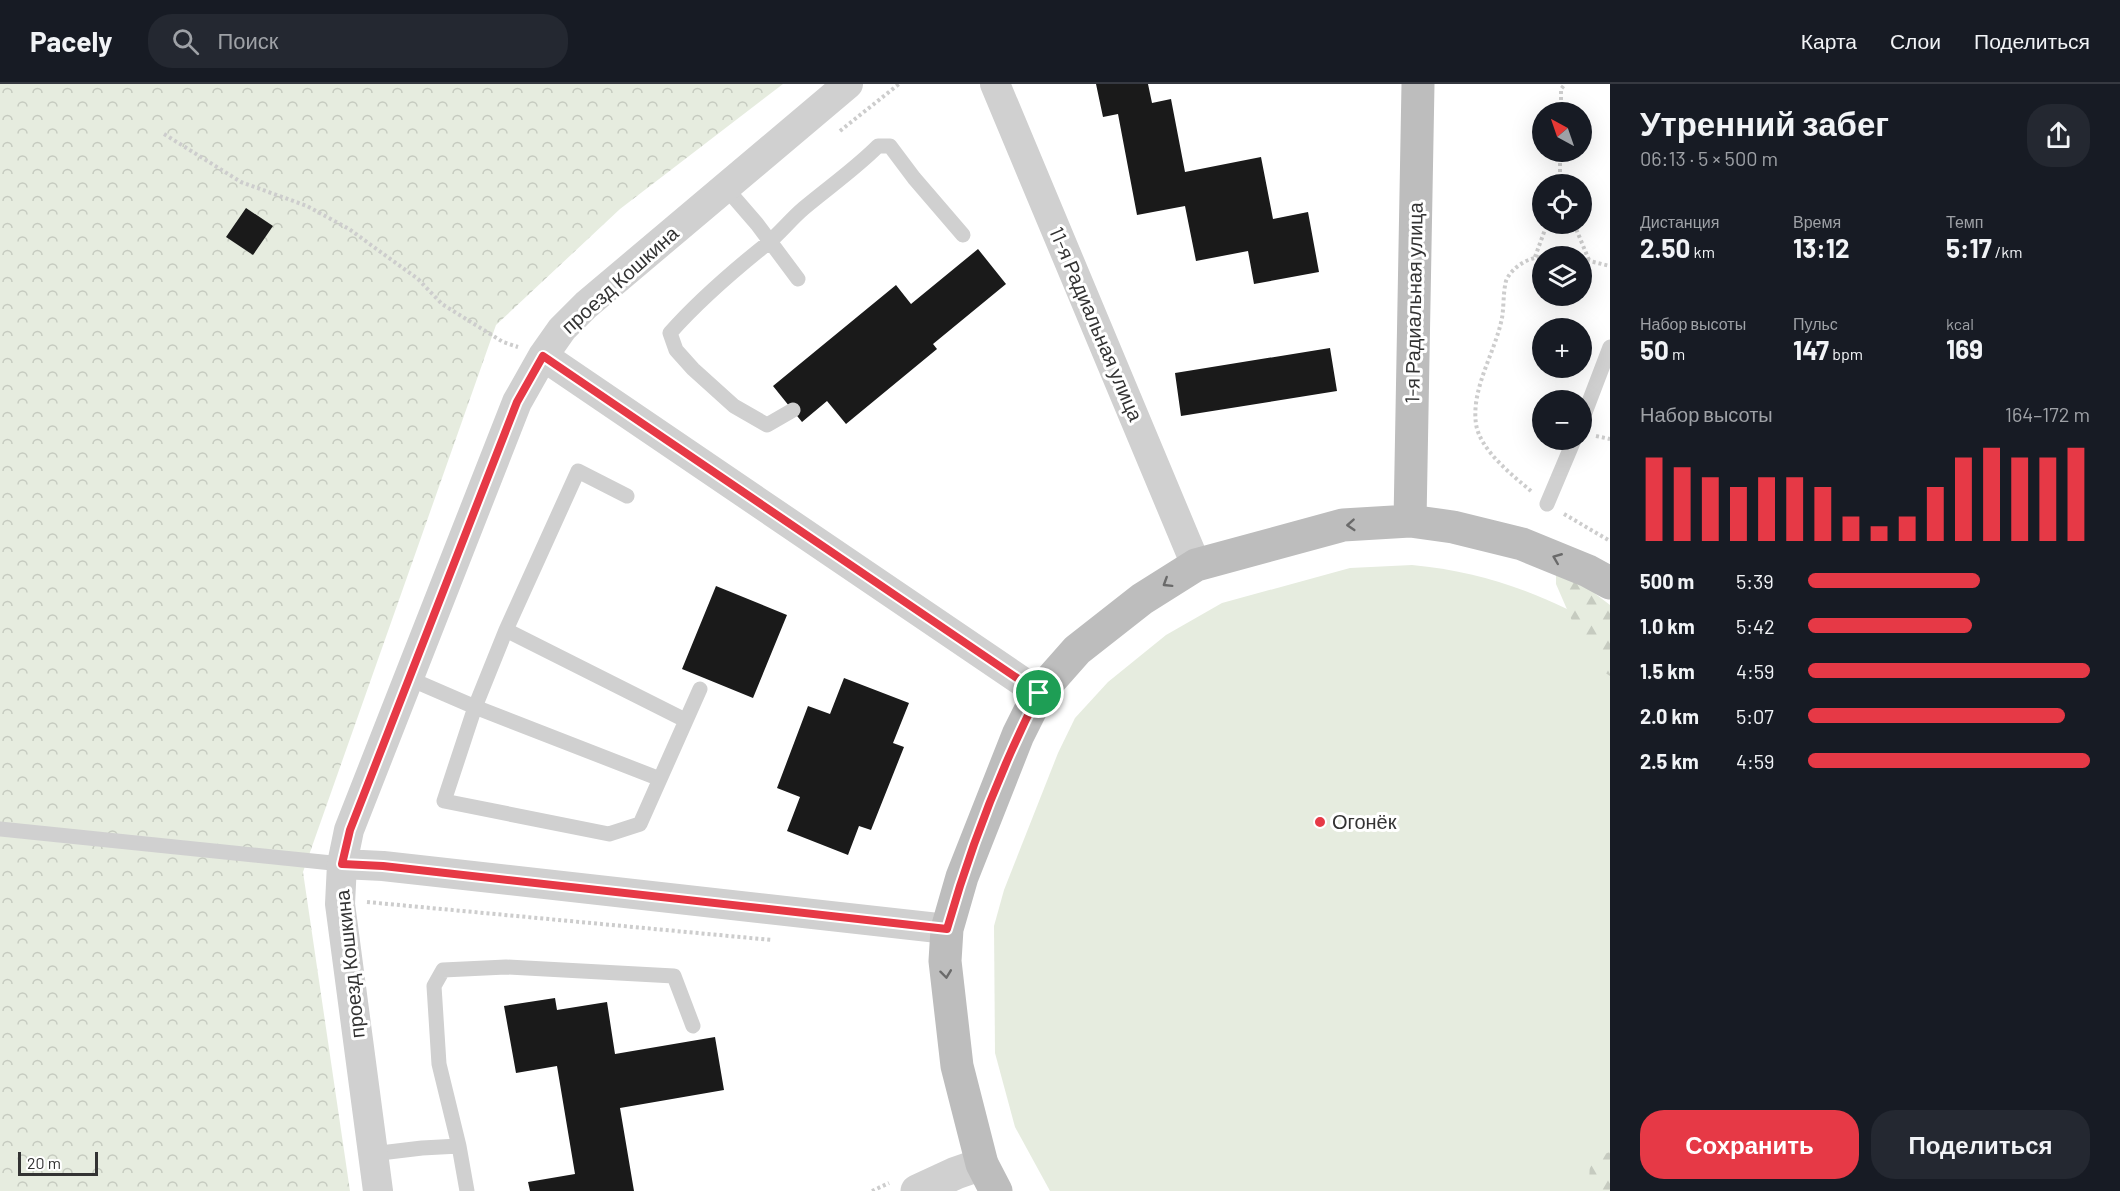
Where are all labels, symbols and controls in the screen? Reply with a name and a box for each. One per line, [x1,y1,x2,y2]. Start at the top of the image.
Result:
search box [148,14,568,68]
text: Pacely [30,24,112,58]
icon: search [169,25,202,58]
text: Поиск [217,27,278,53]
text: Карта [1801,28,1857,53]
text: Слои [1890,28,1941,53]
text: Поделиться [1974,28,2090,53]
north arrow [1532,102,1592,162]
map controls [1532,102,1592,450]
text: Утренний забег [1640,103,1889,143]
button: share [2027,104,2090,167]
text: 06:13 · 5 × 500 m [1640,146,1778,170]
button: locate [1532,174,1592,234]
street label: 1-я Радиальная улица [1399,201,1427,404]
text: Дистанция [1640,212,1719,231]
text: Время [1793,212,1841,231]
text: Темп [1946,212,1983,231]
street label: проезд Кошкина [556,220,683,338]
street label: 11-я Радиальная улица [1045,223,1149,425]
text: 2.50 [1640,232,1690,263]
text: 13:12 [1793,232,1849,263]
text: 5:17 [1946,232,1992,263]
text: km [1690,242,1715,261]
text: /km [1992,242,2022,261]
button: layers [1532,246,1592,306]
text: Набор высоты [1640,314,1746,333]
text: Пульс [1793,314,1838,333]
text: kcal [1946,314,1974,333]
button: + [1532,318,1592,378]
text: 169 [1946,333,1983,364]
text: 50 [1640,334,1669,365]
text: 147 [1793,334,1829,365]
text: m [1669,344,1685,363]
text: bpm [1829,344,1863,363]
button: − [1532,390,1592,450]
text: Набор высоты [1640,402,1773,426]
text: 164–172 m [2005,402,2090,426]
one-way arrow [1347,518,1356,531]
one-way arrow [1552,553,1563,565]
text: 500 m [1640,569,1694,593]
text: 5:39 [1736,569,1774,593]
one-way arrow [1163,576,1173,588]
text: 1.0 km [1640,614,1695,638]
text: 5:42 [1736,614,1775,638]
text: 1.5 km [1640,659,1695,683]
text: 4:59 [1736,659,1775,683]
pin [1013,667,1064,718]
icon: arrive [1022,676,1055,709]
text: 2.0 km [1640,704,1699,728]
text: 5:07 [1736,704,1774,728]
text: 2.5 km [1640,749,1699,773]
text: 4:59 [1736,749,1775,773]
place label: Огонёк [1332,809,1397,833]
marker: Огонёк [1313,815,1327,829]
street label: проезд Кошкина [329,888,369,1039]
one-way arrow [939,969,952,978]
button: Сохранить [1640,1110,1859,1179]
button: Поделиться [1871,1110,2090,1179]
scale bar [18,1149,98,1176]
text: 20 m [27,1153,61,1172]

